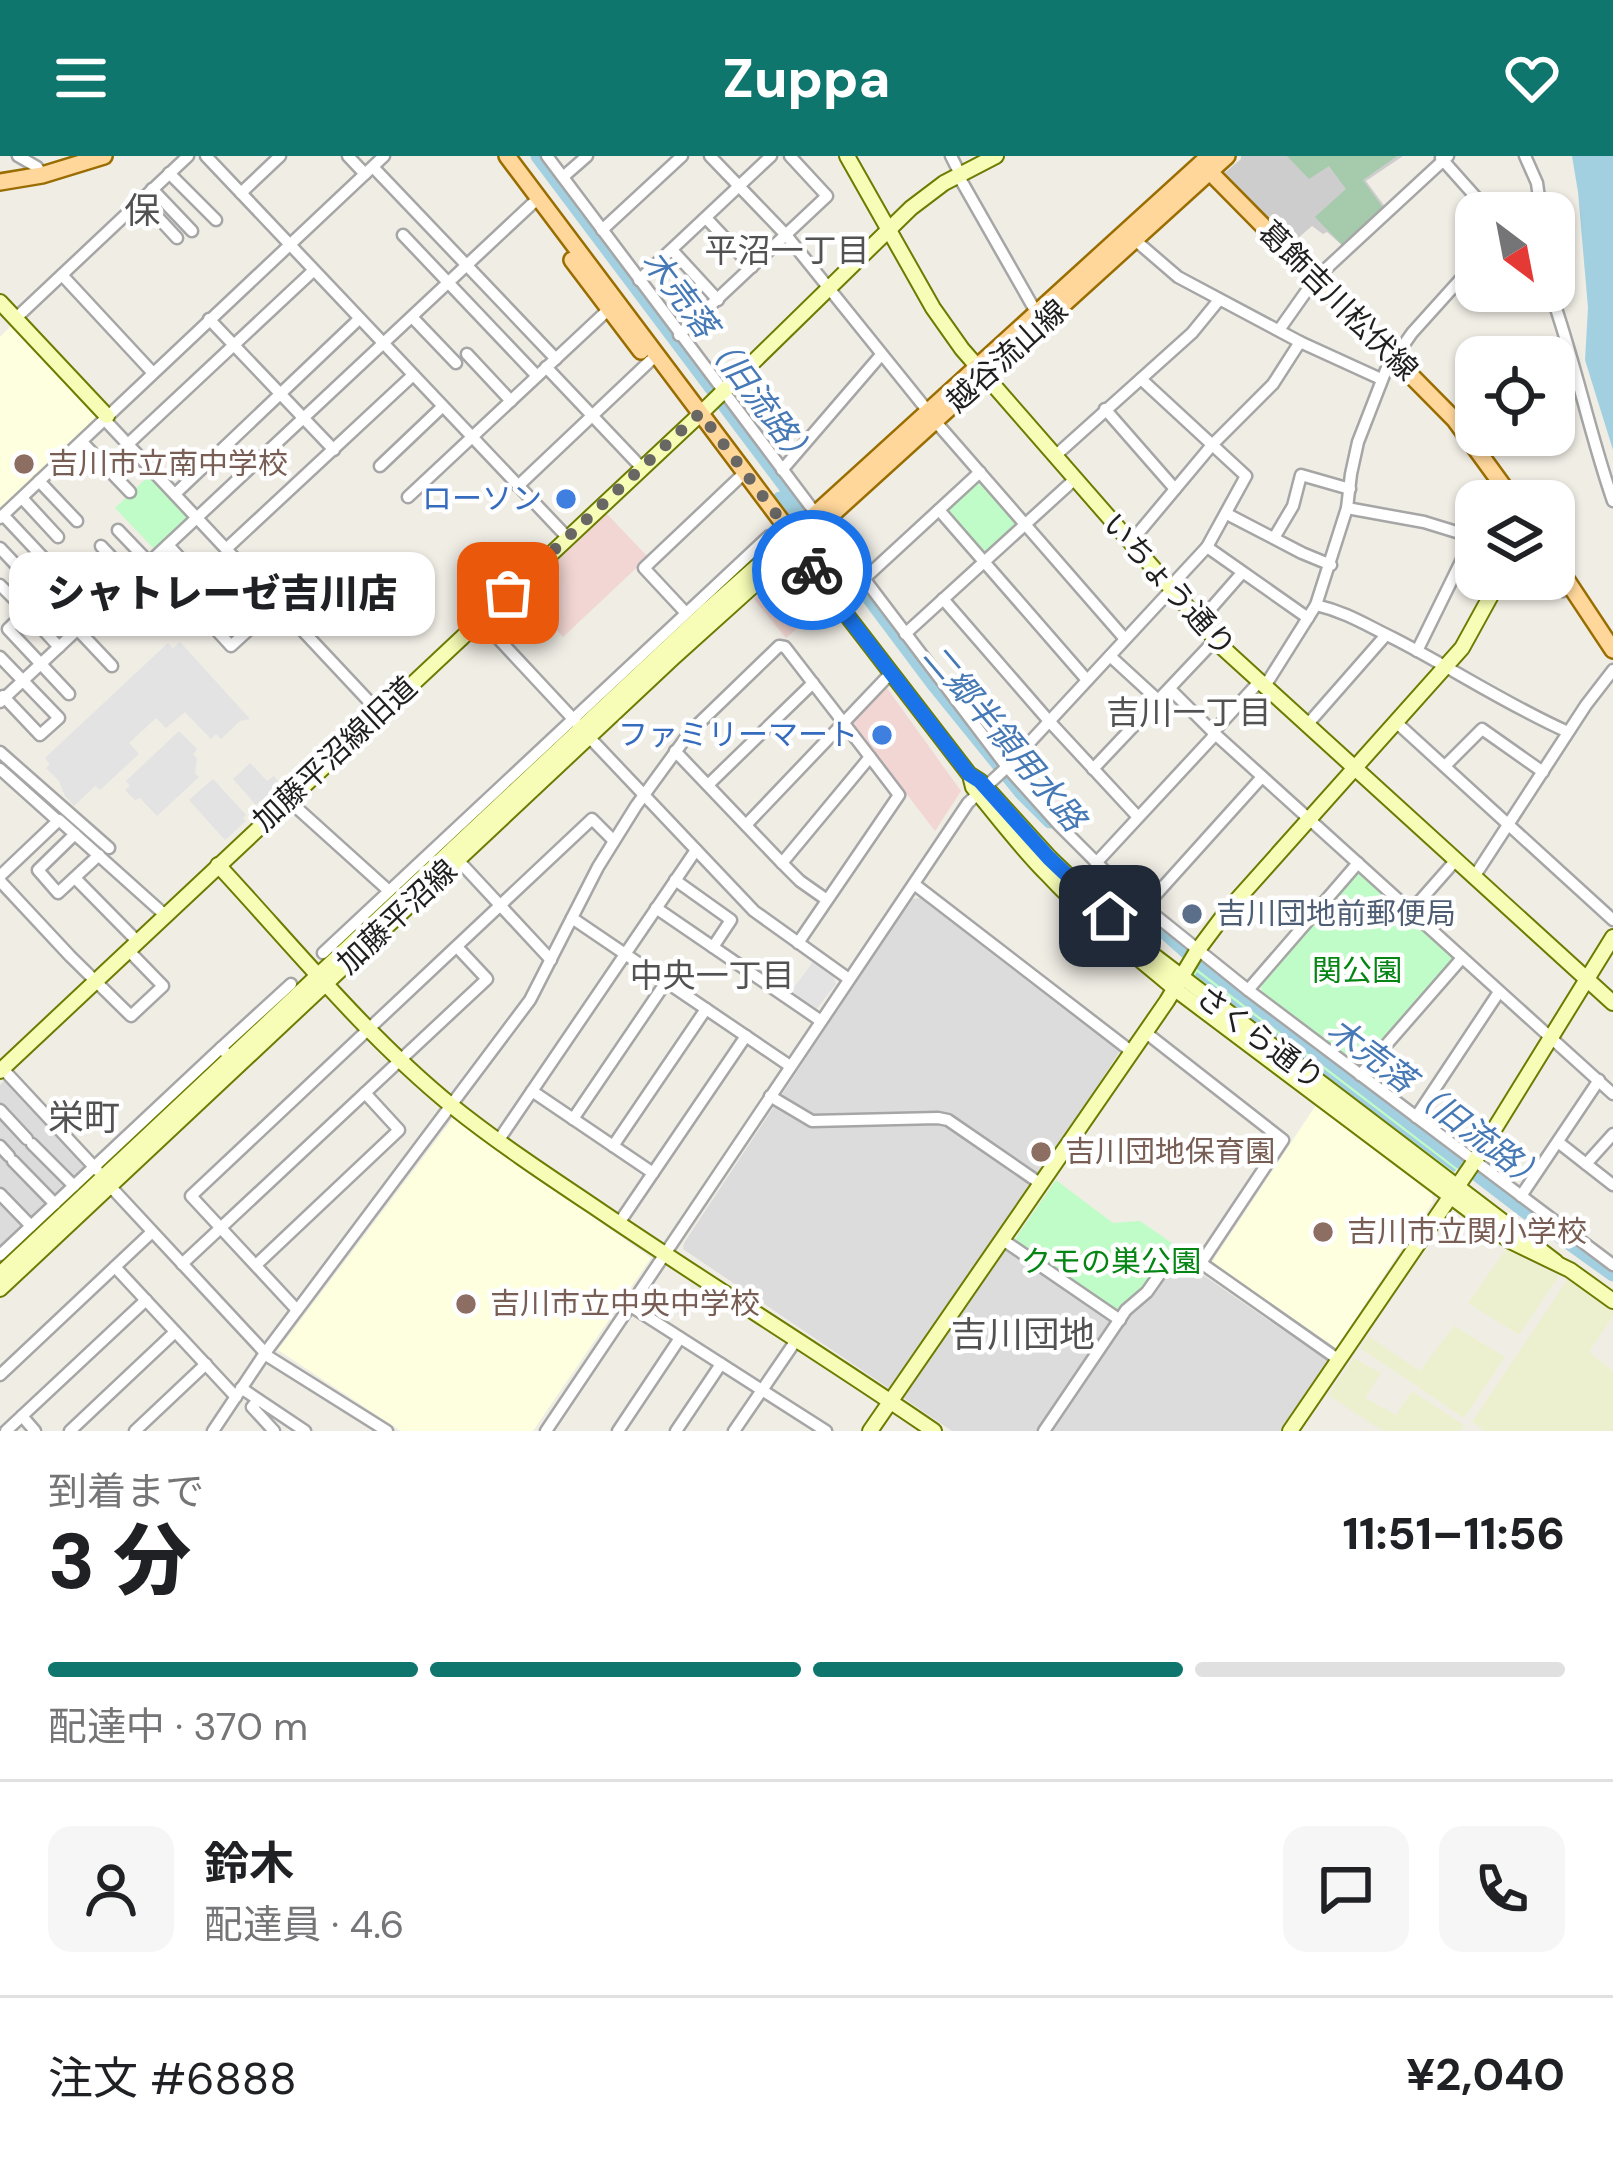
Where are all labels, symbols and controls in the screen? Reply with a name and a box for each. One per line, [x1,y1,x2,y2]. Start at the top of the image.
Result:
text: Zuppa [723,43,890,114]
icon: menu [48,45,114,111]
icon: heart [1499,45,1565,111]
district label: 保 [124,187,160,234]
north arrow [1455,192,1575,312]
map controls [1455,192,1575,600]
street label: 葛飾吉川松伏線 [1250,213,1426,389]
district label: 平沼一丁目 [705,229,870,272]
water label: 木売落（旧流路） [633,241,826,478]
street label: 越谷流山線 [938,291,1075,420]
button: locate [1455,336,1575,456]
place label: 吉川市立南中学校 [48,444,288,483]
marker: 吉川市立南中学校 [11,451,37,477]
place label: ローソン [422,479,542,518]
button: layers [1455,480,1575,600]
marker: ローソン [553,486,579,512]
street label: いちょう通り [1095,505,1244,665]
courier [752,510,872,630]
icon: bike [779,537,845,603]
pin [457,542,559,644]
callout: シャトレーゼ吉川店 [10,551,436,635]
icon: bag [475,560,541,626]
text: シャトレーゼ吉川店 [46,568,398,619]
water label: 二郷半領用水路 [914,635,1097,842]
street label: 加藤平沼線旧道 [245,668,425,840]
district label: 吉川一丁目 [1107,691,1272,734]
place label: ファミリーマート [618,715,858,754]
marker: ファミリーマート [869,722,895,748]
street label: 加藤平沼線 [329,851,465,982]
pin [1059,865,1161,967]
icon: home [1077,883,1143,949]
place label: 吉川団地前郵便局 [1216,894,1456,933]
marker: 吉川団地前郵便局 [1179,901,1205,927]
park label: 関公園 [1312,951,1402,990]
district label: 中央一丁目 [630,954,795,997]
street label: さくら通り [1189,977,1332,1098]
water label: 木売落（旧流路） [1319,1008,1556,1201]
district label: 栄町 [48,1094,120,1141]
place label: 吉川団地保育園 [1065,1132,1275,1171]
marker: 吉川団地保育園 [1028,1139,1054,1165]
place label: 吉川市立関小学校 [1347,1212,1587,1251]
marker: 吉川市立関小学校 [1310,1219,1336,1245]
park label: クモの巣公園 [1021,1242,1201,1281]
place label: 吉川市立中央中学校 [490,1284,760,1323]
marker: 吉川市立中央中学校 [453,1291,479,1317]
district label: 吉川団地 [951,1311,1095,1358]
text: 到着まで [48,1466,204,1517]
text: 11:51–11:56 [1342,1504,1565,1563]
text: 3 分 [48,1511,191,1612]
text: 配達中 · 370 m [48,1701,308,1752]
button: person [48,1826,174,1952]
button: chat [1283,1826,1409,1952]
button: phone [1439,1826,1565,1952]
text: 鈴木 [204,1834,294,1893]
text: 配達員 · 4.6 [204,1899,404,1950]
text: ¥2,040 [1406,2045,1565,2104]
text: 注文 #6888 [48,2049,297,2108]

